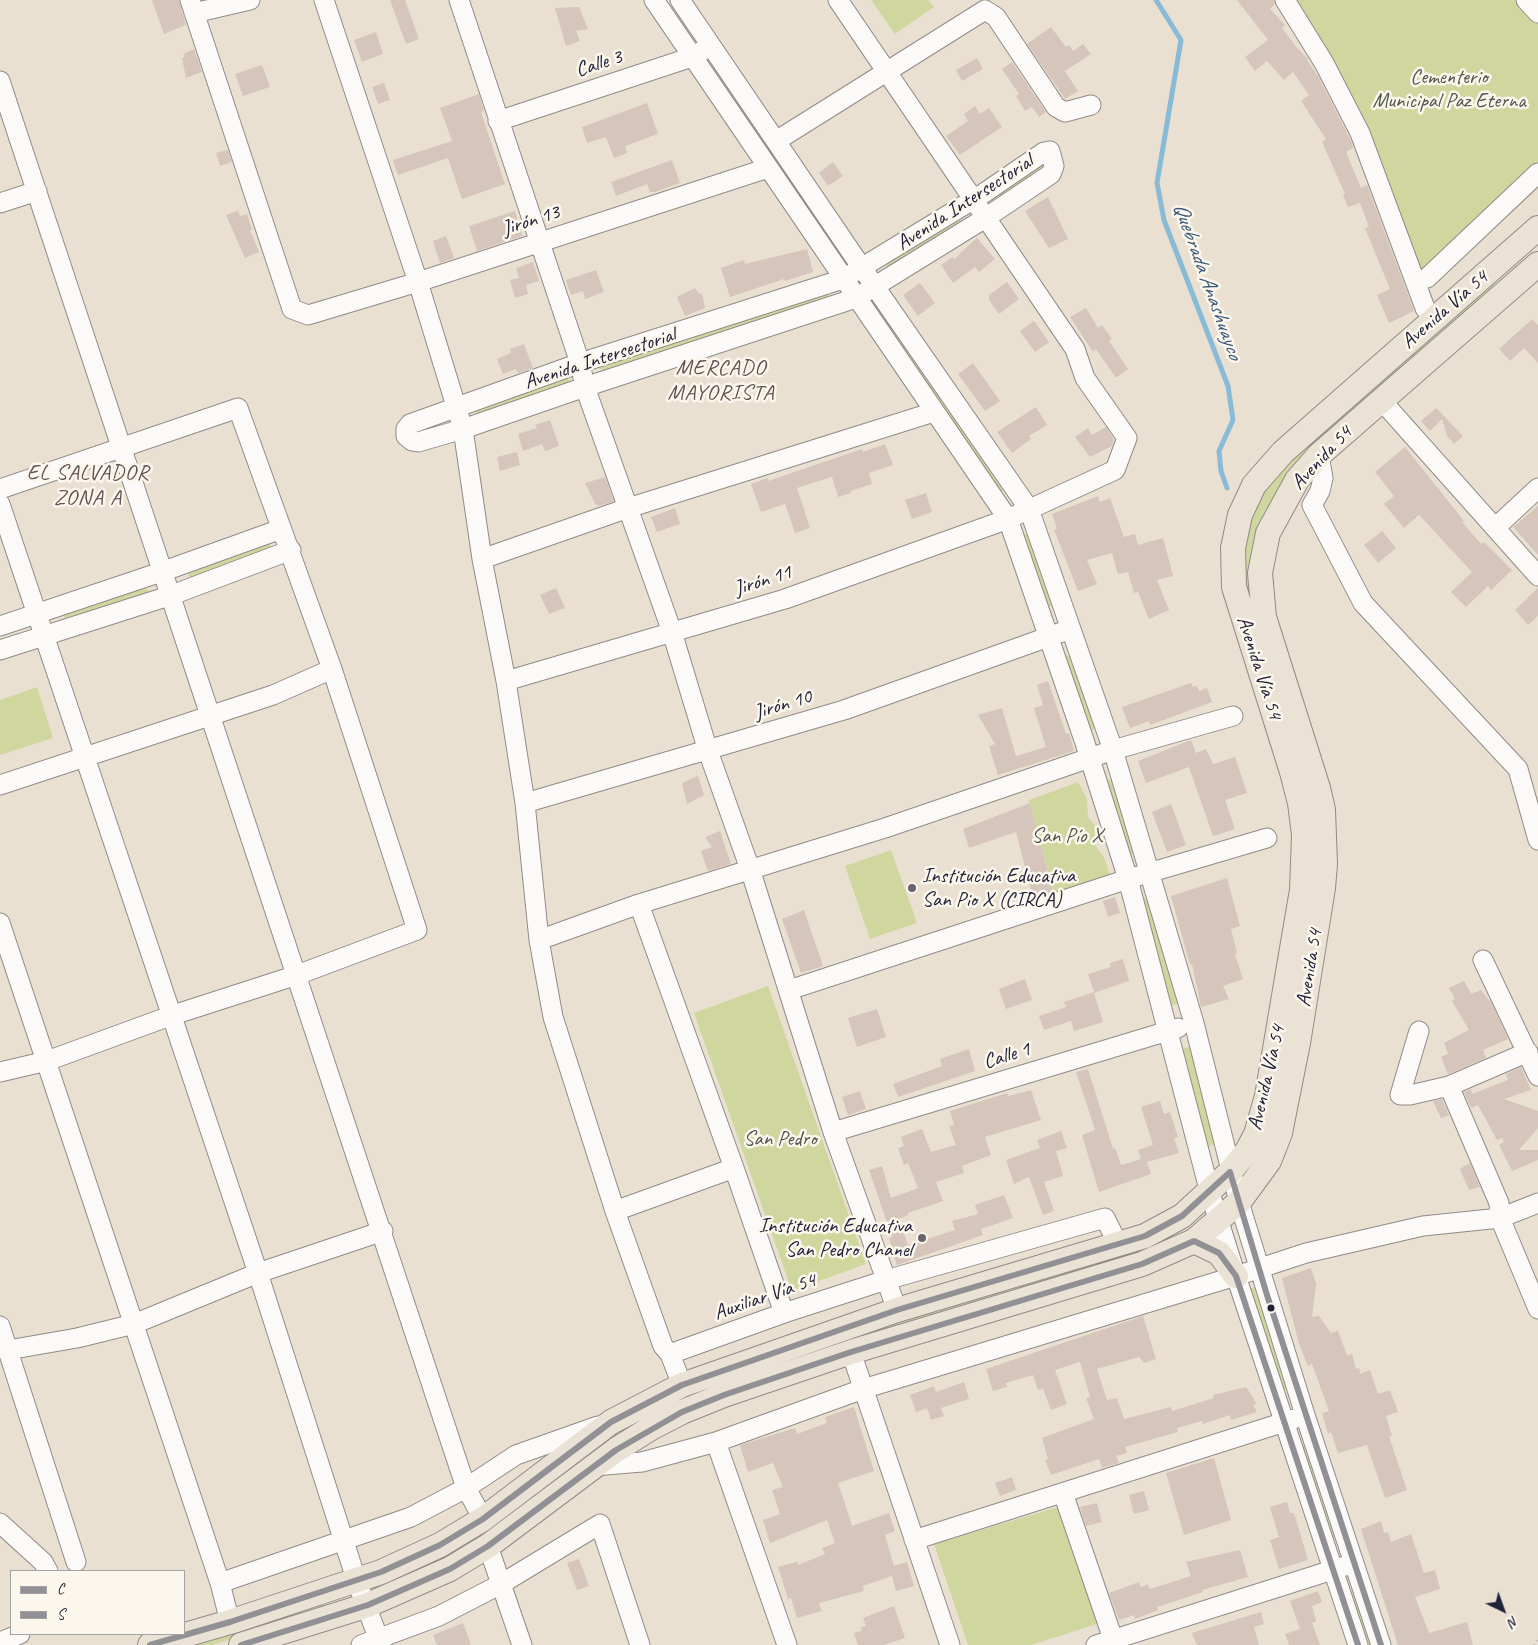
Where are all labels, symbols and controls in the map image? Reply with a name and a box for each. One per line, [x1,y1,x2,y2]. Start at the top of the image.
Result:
street label: Calle 3 [572,45,626,83]
park label: Cementerio Municipal Paz Eterna [1372,64,1526,114]
street label: Avenida Intersectorial [892,149,1038,257]
water label: Quebrada Anashuayco [1166,199,1248,363]
street label: Jirón 13 [499,200,563,242]
street label: Avenida Vía 54 [1396,265,1494,355]
street label: Avenida Intersectorial [521,323,679,395]
district label: MERCADO MAYORISTA [666,355,776,406]
street label: Avenida 54 [1286,421,1358,495]
district label: EL SALVADOR ZONA A [25,460,151,512]
street label: Jirón 11 [731,560,795,602]
street label: Avenida Vía 54 [1230,613,1288,723]
street label: Jirón 10 [751,684,815,726]
park label: San Pío X [1032,823,1102,849]
place label: Institución Educativa San Pio X (CIRCA) [922,863,1075,913]
marker: Institución Educativa San Pio X (CIRCA) [906,882,918,894]
street label: Avenida 54 [1291,927,1329,1009]
street label: Avenida Vía 54 [1243,1023,1291,1133]
street label: Calle 1 [981,1037,1033,1075]
park label: San Pedro [743,1126,817,1152]
place label: Institución Educativa San Pedro Chanel [759,1213,912,1263]
marker: Institución Educativa San Pedro Chanel [916,1232,928,1244]
street label: Auxiliar Vía 54 [711,1268,819,1326]
unlabelled marker [1266,1303,1276,1313]
legend [10,1570,185,1635]
text: C [57,1580,64,1599]
north arrow [1478,1585,1528,1635]
text: S [57,1605,64,1624]
text: N [1504,1612,1522,1631]

